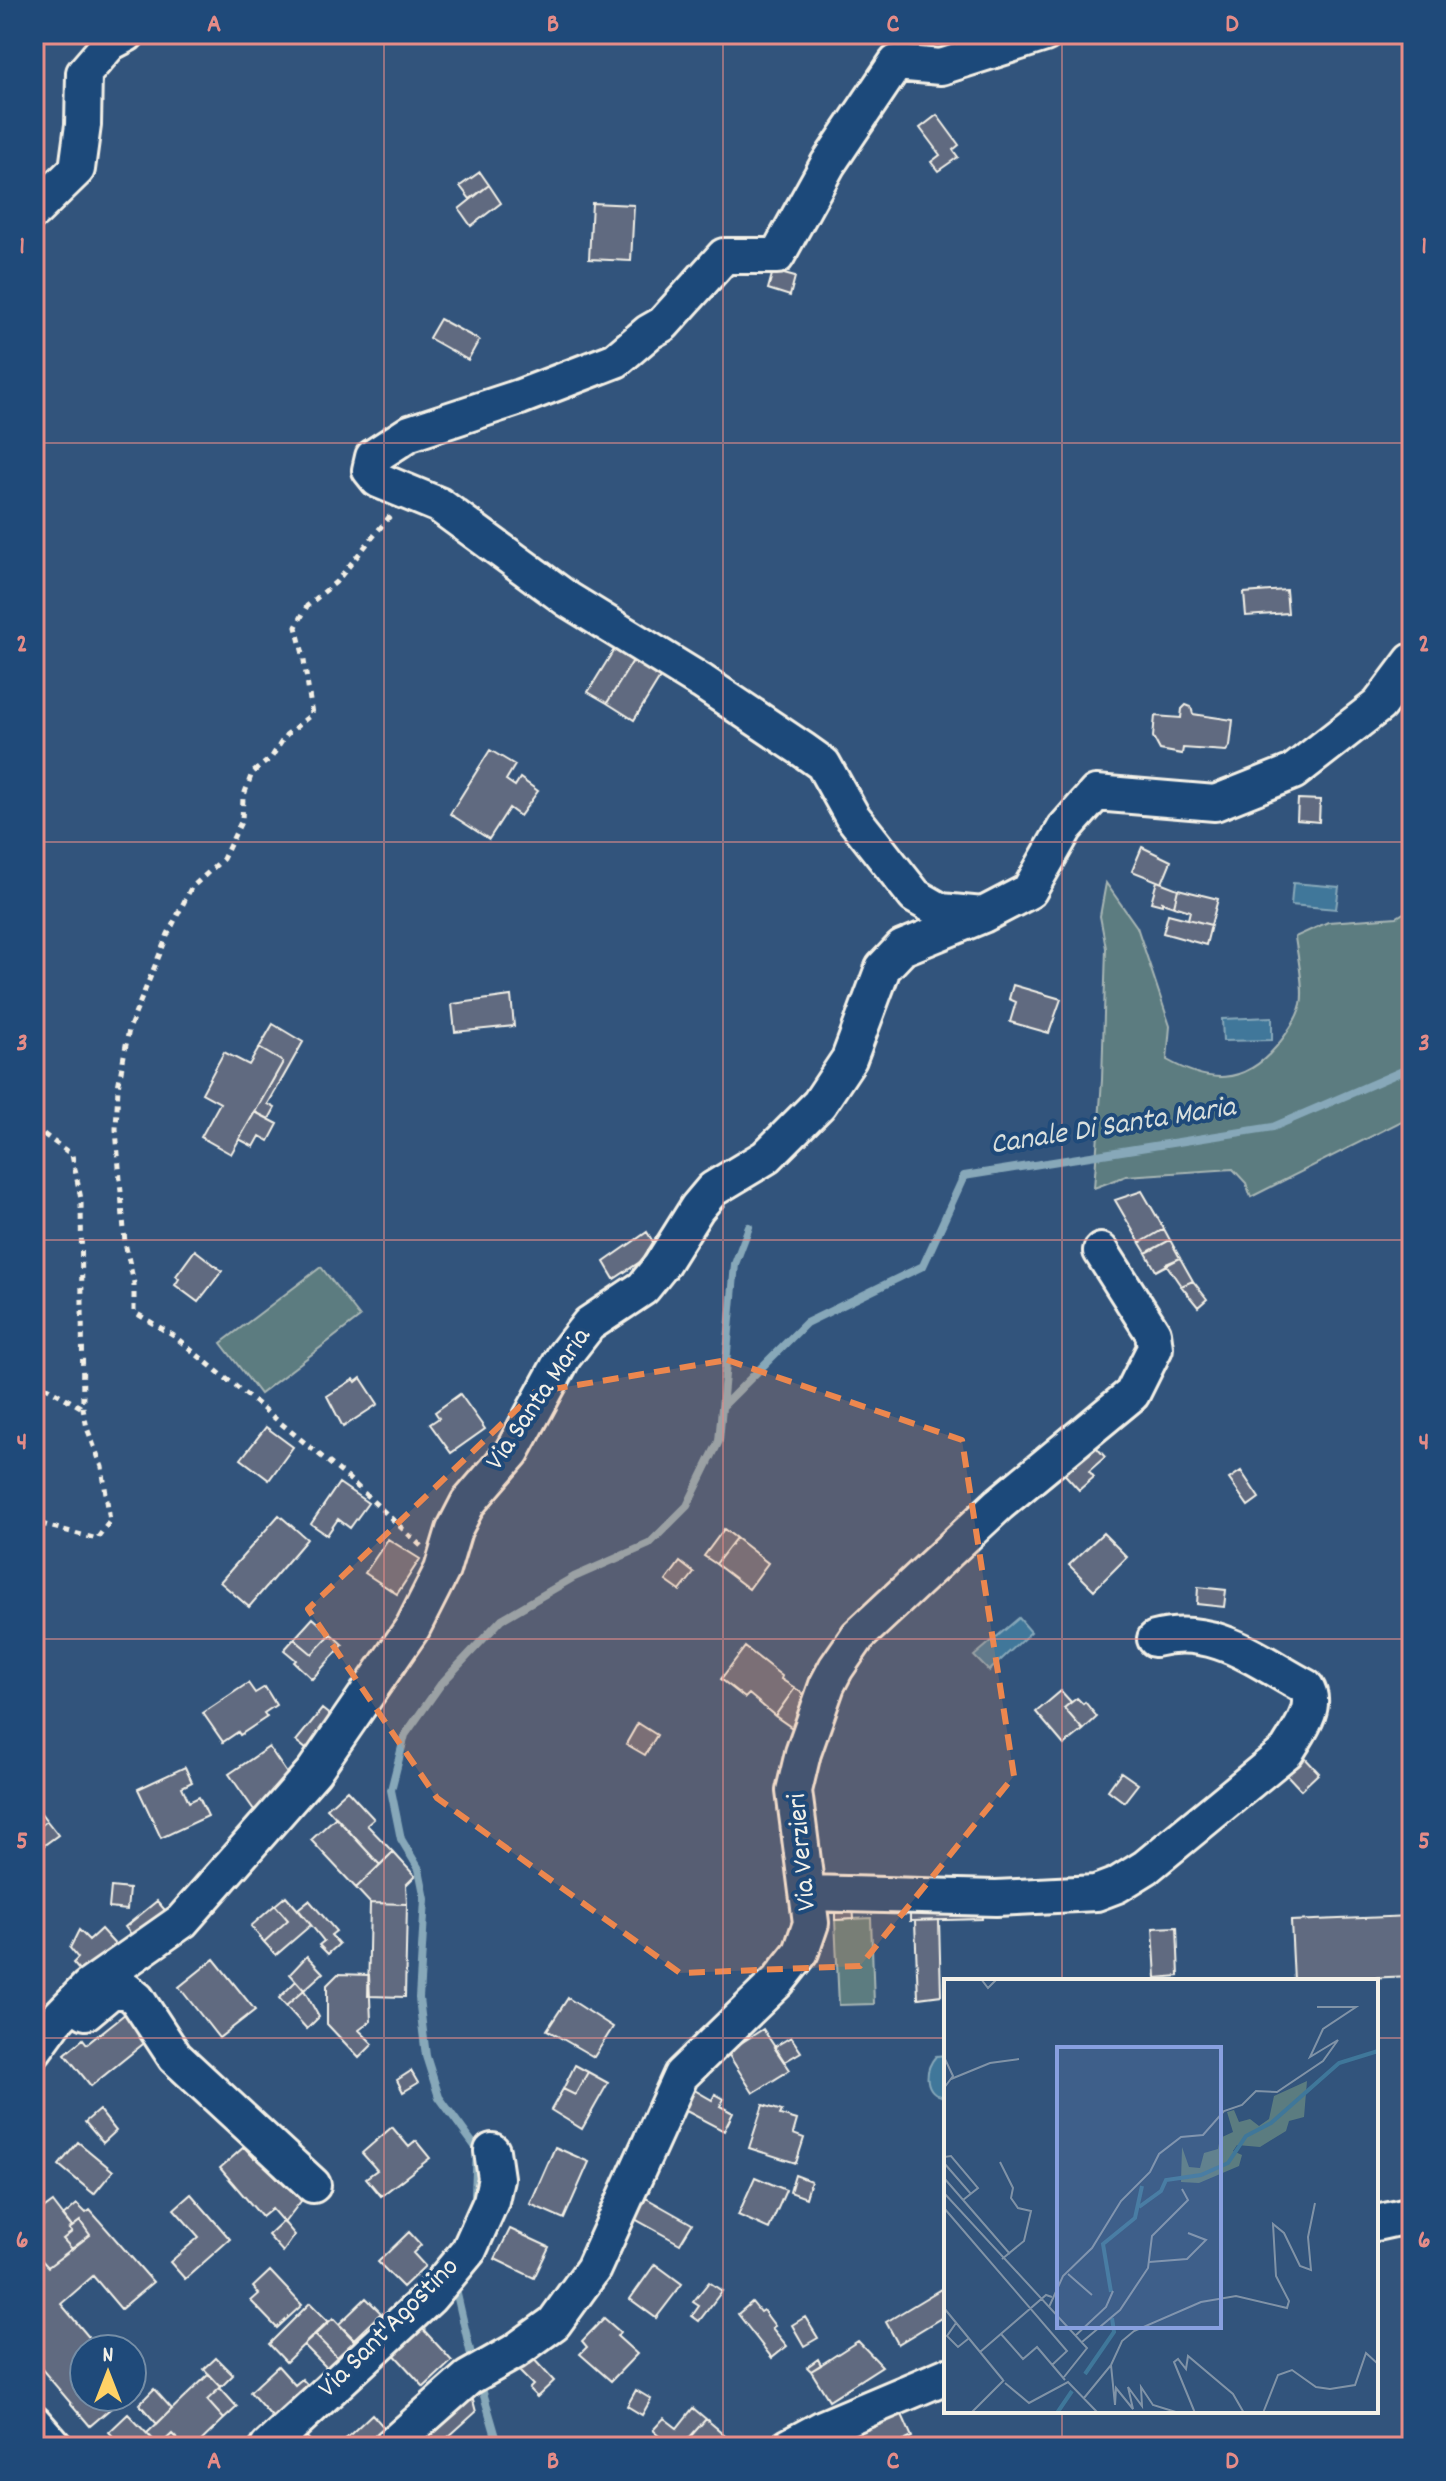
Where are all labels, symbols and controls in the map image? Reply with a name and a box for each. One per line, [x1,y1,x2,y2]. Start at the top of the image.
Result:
text: A [207,7,221,44]
text: B [547,7,559,44]
text: C [887,7,900,44]
text: D [1225,7,1239,44]
text: 1 [19,229,25,266]
text: 1 [1421,229,1427,266]
text: 2 [16,627,28,664]
text: 2 [1418,627,1430,664]
text: 3 [16,1026,28,1063]
text: 3 [1418,1026,1430,1063]
water label: Canale Di Santa Maria [987,1087,1240,1169]
street label: Via Santa Maria [477,1320,603,1479]
text: 4 [17,1425,27,1462]
text: 4 [1419,1425,1429,1462]
street label: Via Verzieri [779,1792,829,1912]
text: 5 [16,1824,28,1861]
text: 5 [1418,1824,1430,1861]
inset map [944,1979,1378,2413]
text: 6 [16,2223,28,2260]
text: 6 [1418,2223,1430,2260]
street label: Via Sant'Agostino [310,2249,470,2409]
north arrow [68,2333,148,2413]
text: N [103,2341,114,2372]
text: A [207,2444,221,2481]
text: B [547,2444,559,2481]
text: C [887,2444,900,2481]
text: D [1225,2444,1239,2481]

